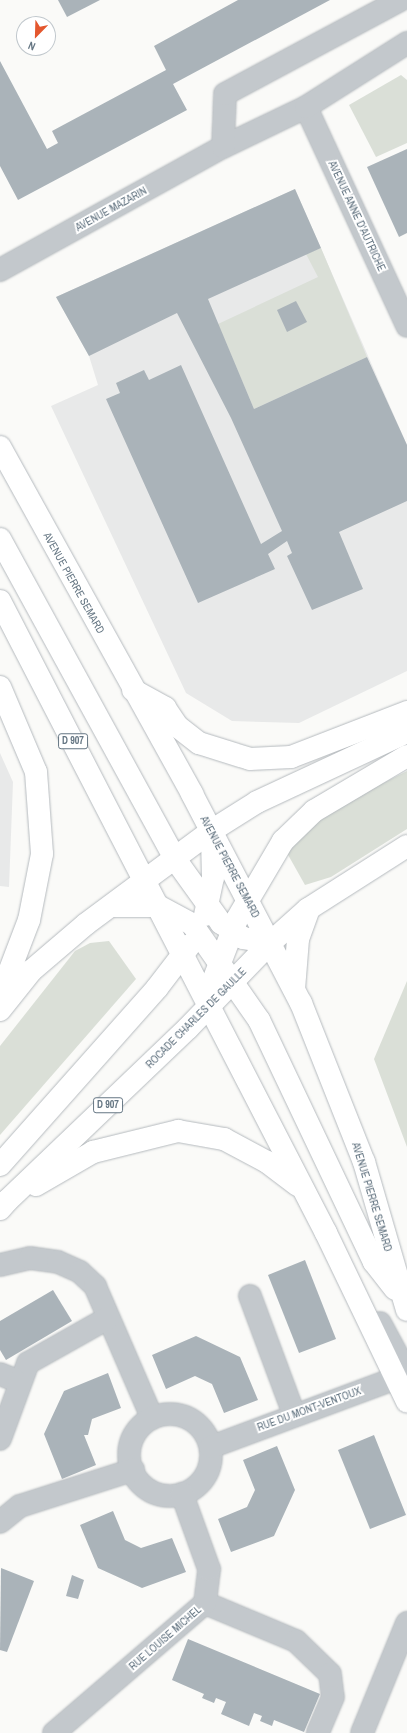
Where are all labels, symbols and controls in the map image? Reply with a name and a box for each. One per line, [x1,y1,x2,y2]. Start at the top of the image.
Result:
north arrow [16,16,56,56]
text: N [26,38,37,54]
street label: AVENUE ANNE D'AUTRICHE [325,158,389,274]
street label: AVENUE MAZARIN [73,184,149,234]
street label: AVENUE PIERRE SEMARD [41,530,107,636]
road number: D 907 [58,733,88,749]
street label: AVENUE PIERRE SEMARD [198,814,262,920]
street label: ROCADE CHARLES DE GAULLE [143,965,249,1071]
road number: D 907 [93,1097,123,1113]
street label: AVENUE PIERRE SEMARD [349,1141,395,1253]
street label: RUE DU MONT-VENTOUX [255,1384,363,1434]
street label: RUE LOUISE MICHEL [126,1603,204,1673]

